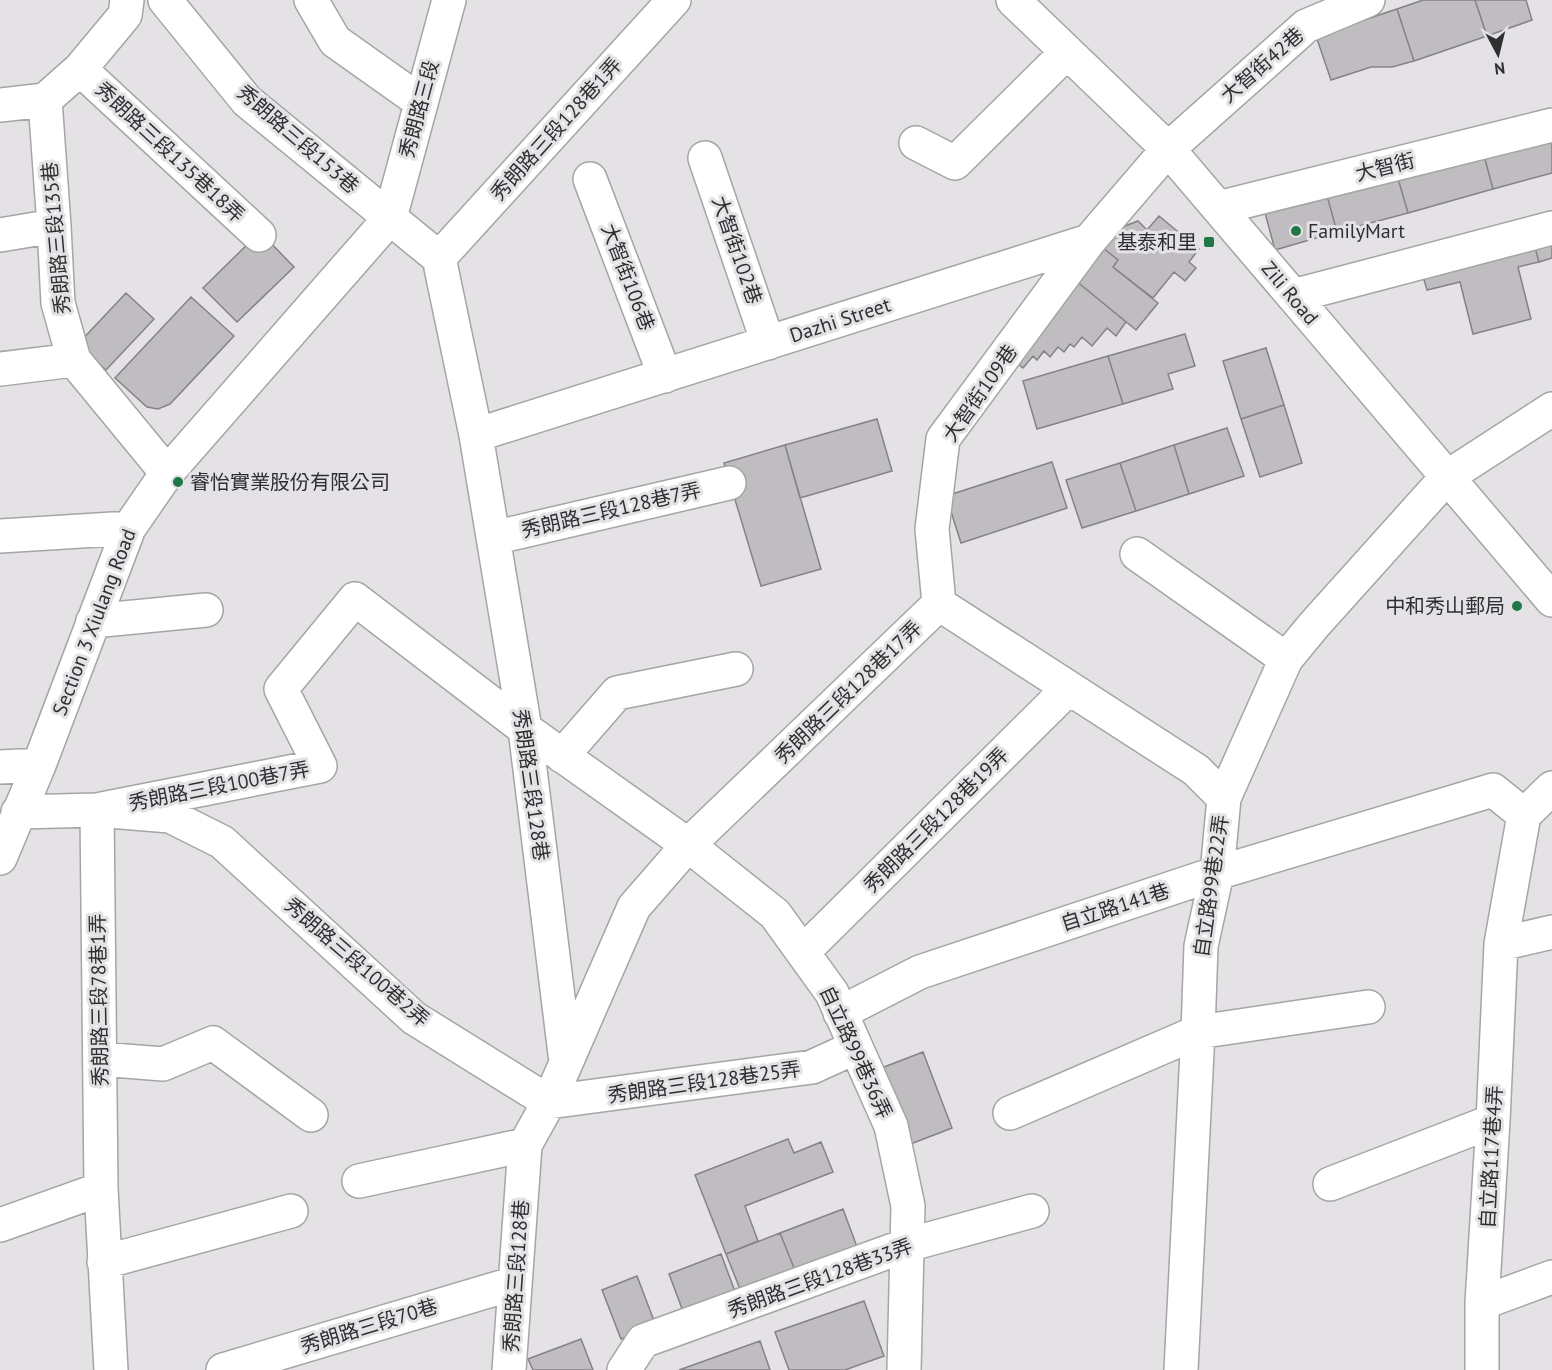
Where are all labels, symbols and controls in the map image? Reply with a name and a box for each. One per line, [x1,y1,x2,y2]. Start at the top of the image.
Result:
street label: 大智街42巷 [1215,22,1309,108]
north arrow [1468,24,1528,84]
street label: 秀朗路三段128巷1弄 [485,52,627,206]
street label: 秀朗路三段 [394,57,444,161]
text: N [1493,58,1506,79]
street label: 秀朗路三段135巷18弄 [90,76,250,228]
street label: 秀朗路三段153巷 [232,79,364,199]
street label: 大智街 [1353,147,1417,187]
street label: 秀朗路三段135巷 [36,161,76,315]
street label: 大智街102巷 [706,192,768,308]
place label: FamilyMart [1308,218,1405,244]
street label: 大智街106巷 [596,220,660,334]
marker: FamilyMart [1289,224,1303,238]
place label: 基泰和里 [1117,229,1197,255]
marker: 基泰和里 [1202,235,1216,249]
street label: Zili Road [1256,256,1324,330]
street label: Dazhi Street [786,291,894,349]
street label: 大智街109巷 [937,339,1023,447]
place label: 睿怡實業股份有限公司 [190,469,390,495]
marker: 睿怡實業股份有限公司 [171,475,185,489]
street label: 秀朗路三段128巷7弄 [519,477,703,543]
street label: Section 3 Xiulang Road [46,525,142,719]
place label: 中和秀山郵局 [1385,593,1505,619]
marker: 中和秀山郵局 [1510,599,1524,613]
street label: 秀朗路三段128巷17弄 [769,615,927,769]
street label: 秀朗路三段128巷 [508,708,554,862]
street label: 秀朗路三段128巷19弄 [858,742,1014,898]
street label: 秀朗路三段100巷7弄 [126,756,312,816]
street label: 自立路99巷22弄 [1188,813,1234,959]
street label: 自立路141巷 [1057,877,1173,937]
street label: 秀朗路三段100巷2弄 [279,892,435,1032]
street label: 秀朗路三段78巷1弄 [84,913,114,1087]
street label: 自立路99巷36弄 [814,981,898,1123]
street label: 秀朗路三段128巷25弄 [606,1056,802,1108]
street label: 自立路117巷4弄 [1474,1085,1508,1229]
street label: 秀朗路三段128巷 [498,1199,534,1353]
street label: 秀朗路三段128巷33弄 [724,1233,916,1323]
street label: 秀朗路三段70巷 [297,1293,441,1359]

